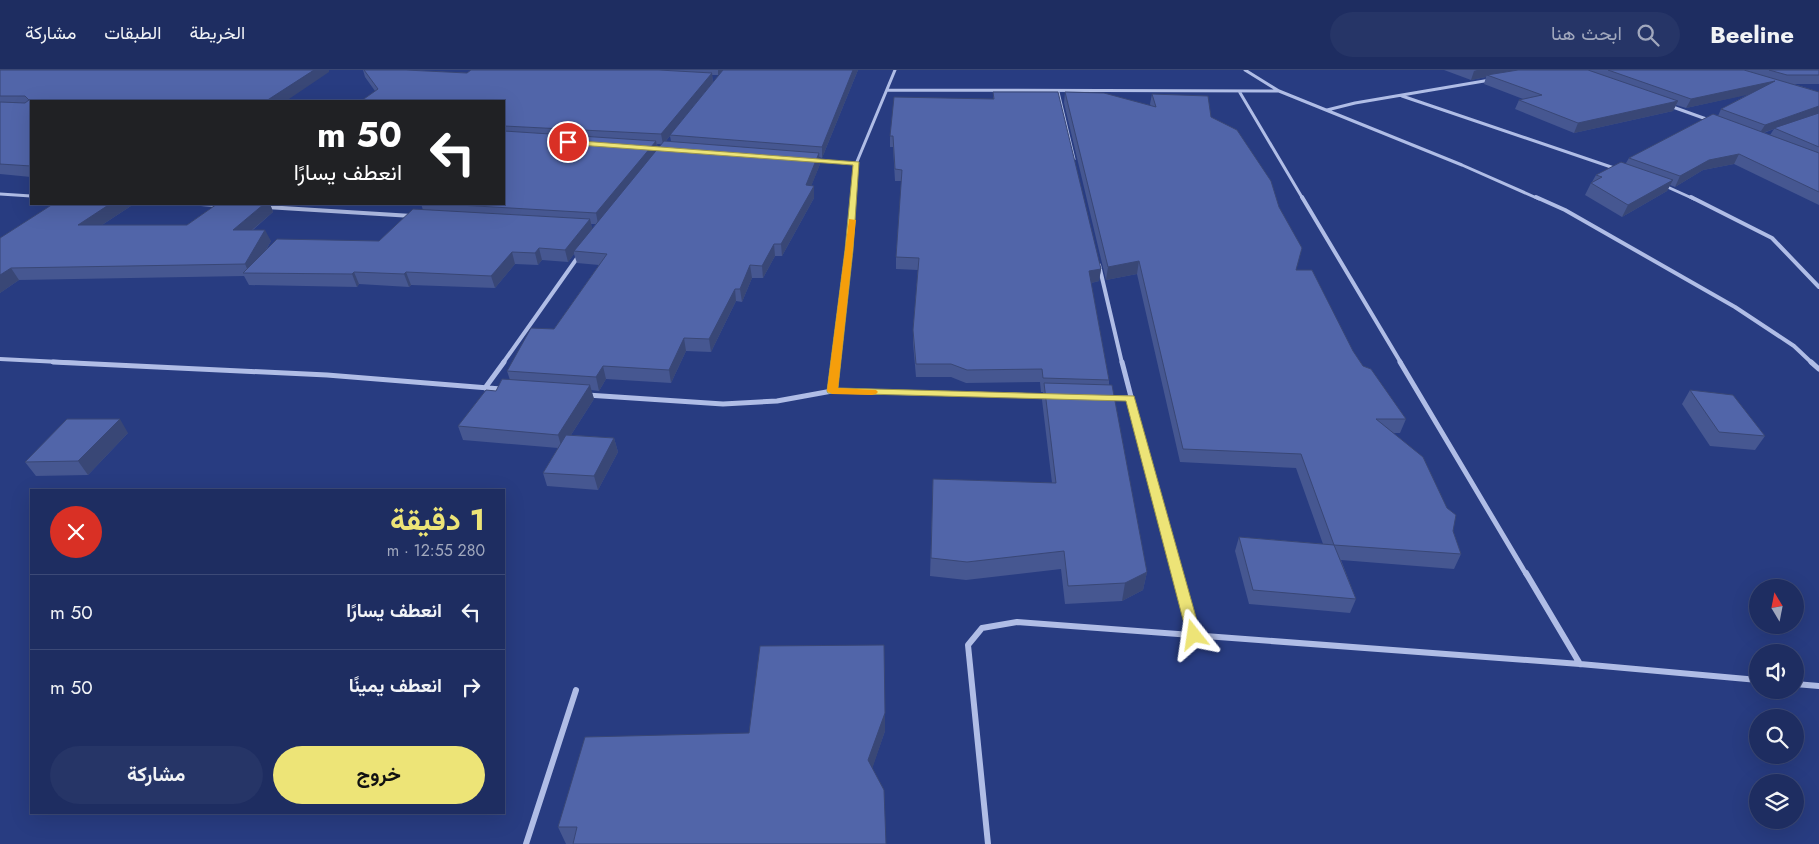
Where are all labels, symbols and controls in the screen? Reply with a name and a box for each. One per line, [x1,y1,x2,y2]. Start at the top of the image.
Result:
search box [1330,12,1680,57]
text: Beeline [1710,17,1794,52]
text: مشاركة [25,20,76,46]
text: الطبقات [104,20,161,46]
text: الخريطة [189,20,245,46]
text: ابحث هنا [1551,20,1622,47]
icon: search [1634,21,1662,49]
text: 50 m [317,110,402,160]
icon: left [420,120,485,185]
pin [547,121,589,163]
icon: arrive [554,128,582,156]
text: انعطف يسارًا [294,156,402,188]
text: 1 دقيقة [390,498,485,541]
button: close [50,506,102,558]
text: 280 m · 12:55 [387,539,485,562]
north arrow [1749,579,1804,634]
map controls [1749,579,1804,829]
text: انعطف يسارًا [346,597,442,624]
icon: left [457,598,485,626]
text: 50 m [50,599,93,626]
position arrow [1167,608,1219,660]
button: sound [1749,644,1804,699]
text: انعطف يمينًا [349,672,442,699]
icon: right [457,673,485,701]
text: 50 m [50,674,93,701]
button: search [1749,709,1804,764]
button: مشاركة [50,746,263,804]
button: خروج [273,746,485,804]
button: layers [1749,774,1804,829]

